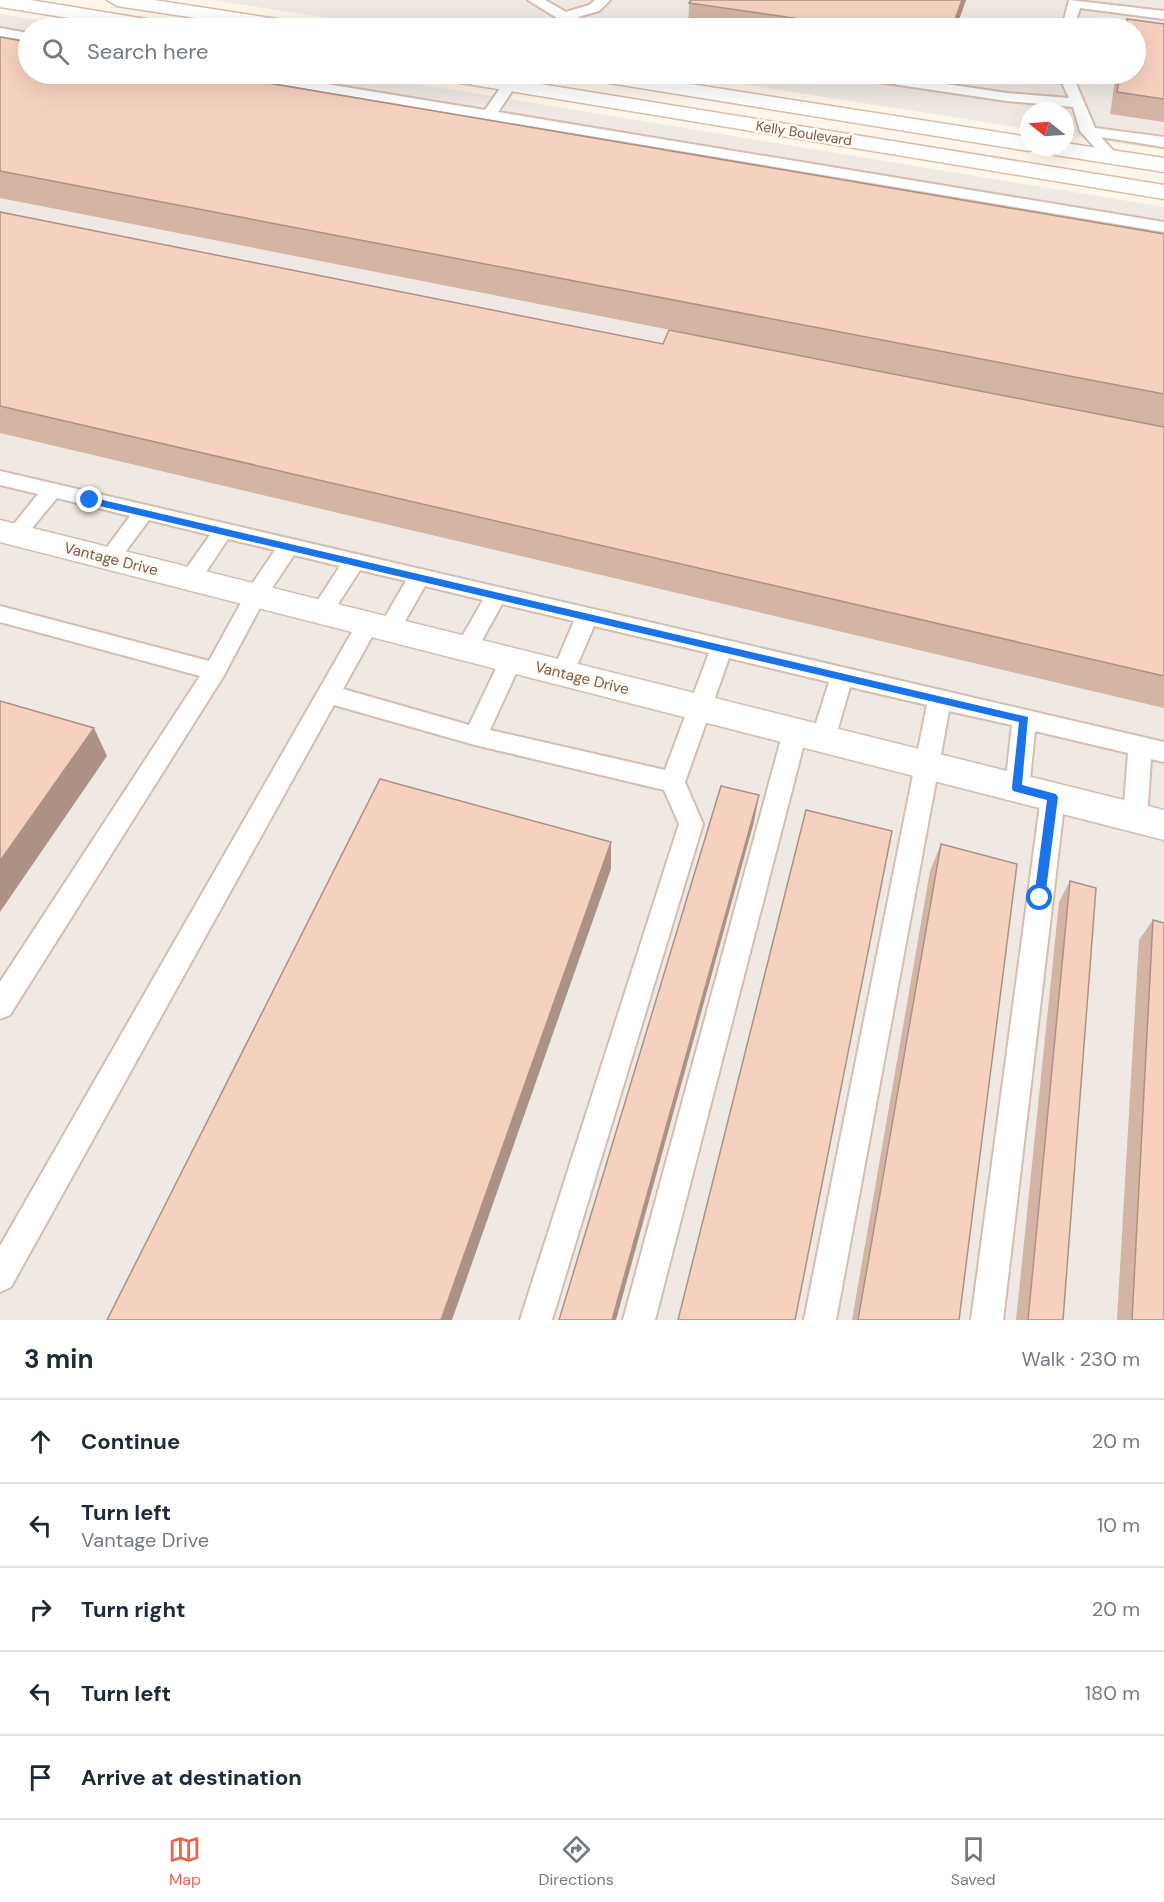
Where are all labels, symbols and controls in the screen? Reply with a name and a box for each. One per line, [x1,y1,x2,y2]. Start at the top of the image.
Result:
search box [18,18,1146,84]
icon: search [39,35,72,68]
text: Search here [87,37,208,66]
north arrow [1020,102,1074,156]
street label: Kelly Boulevard [755,116,853,150]
route end [76,486,102,512]
street label: Vantage Drive [62,538,160,580]
street label: Vantage Drive [533,657,631,699]
route start [1026,884,1052,910]
text: 3 min [24,1342,93,1376]
text: Walk · 230 m [1021,1346,1140,1372]
icon: ahead [24,1425,57,1458]
text: Continue [81,1427,180,1456]
text: 20 m [1092,1428,1140,1454]
text: Turn left [81,1498,171,1527]
icon: left [24,1509,57,1542]
text: 10 m [1097,1512,1140,1538]
text: Vantage Drive [81,1527,209,1553]
icon: right [24,1593,57,1626]
text: Turn right [81,1595,186,1624]
text: 20 m [1092,1596,1140,1622]
icon: left [24,1677,57,1710]
text: Turn left [81,1679,171,1708]
text: 180 m [1085,1680,1140,1706]
icon: arrive [24,1761,57,1794]
text: Arrive at destination [81,1763,302,1792]
tab: Map [168,1833,201,1890]
tab: Directions [538,1833,614,1890]
tab: Saved [951,1833,996,1890]

